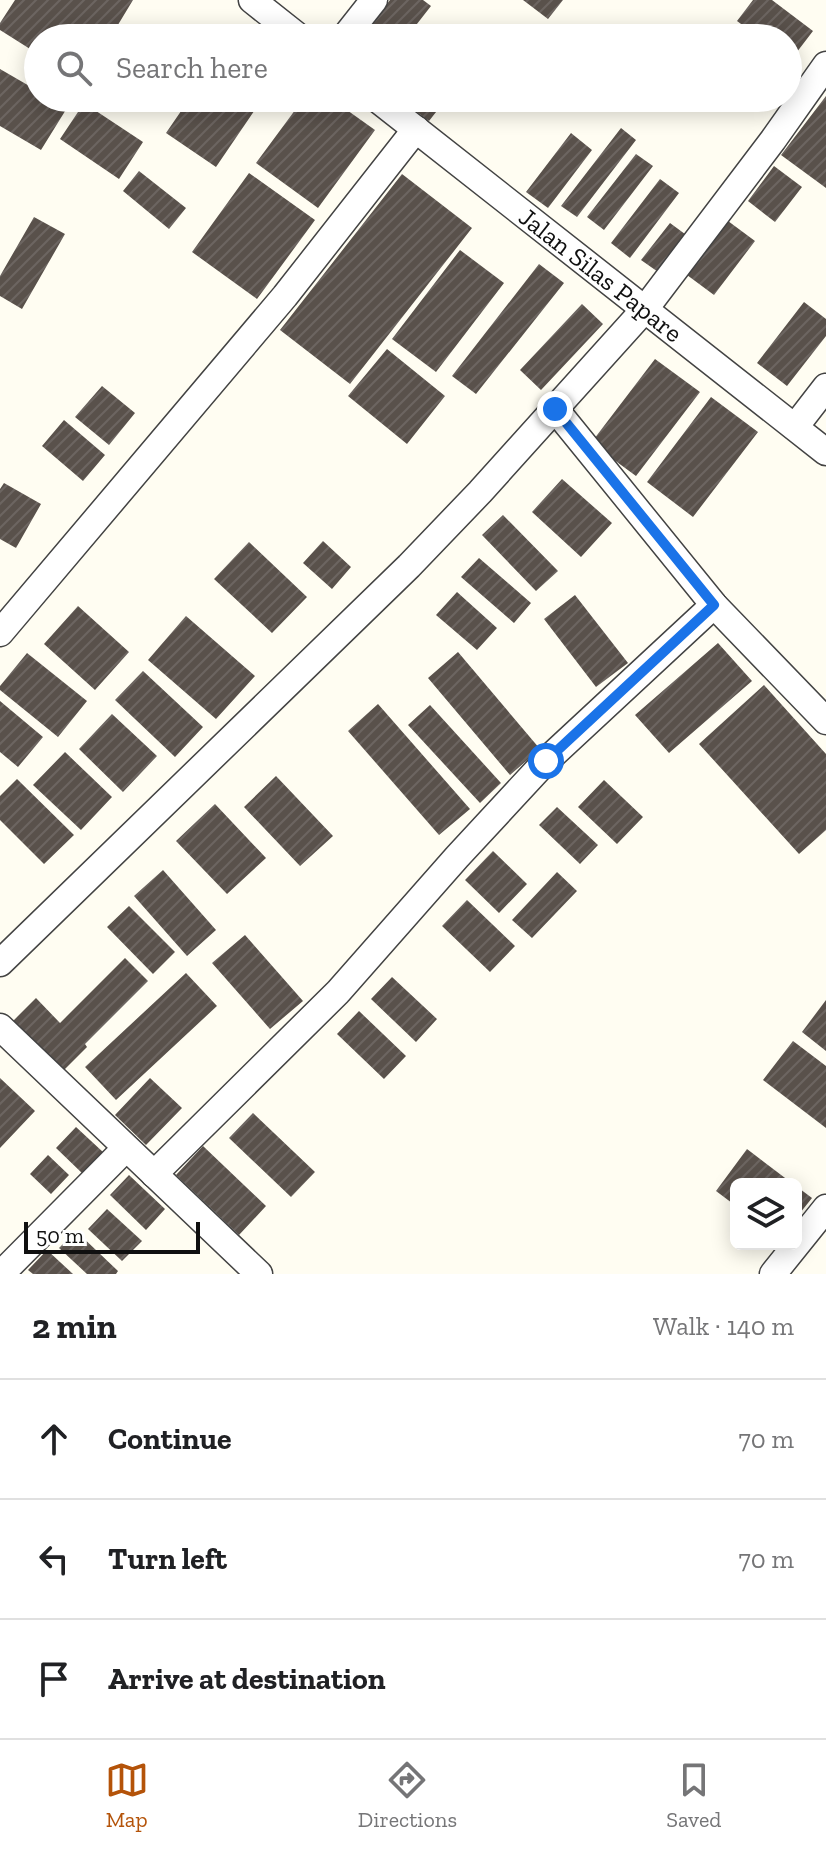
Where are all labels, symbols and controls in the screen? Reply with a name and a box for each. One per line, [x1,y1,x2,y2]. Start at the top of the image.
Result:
search box [24,24,802,112]
icon: search [52,46,96,90]
text: Search here [116,50,268,86]
street label: Jalan Silas Papare [513,201,689,349]
route end [537,391,573,427]
route start [528,743,564,779]
map controls [730,1178,802,1250]
button: layers [730,1178,802,1250]
scale bar [24,1218,200,1254]
text: 50 m [36,1222,84,1249]
text: 2 min [32,1306,117,1347]
text: Walk · 140 m [653,1310,794,1342]
icon: ahead [32,1417,76,1461]
text: Continue [108,1421,232,1457]
text: 70 m [738,1423,794,1455]
icon: left [32,1537,76,1581]
text: Turn left [108,1541,227,1577]
text: 70 m [738,1543,794,1575]
icon: arrive [32,1657,76,1701]
text: Arrive at destination [108,1661,385,1697]
tab: Map [105,1758,149,1833]
tab: Directions [358,1758,457,1833]
tab: Saved [666,1758,721,1833]

